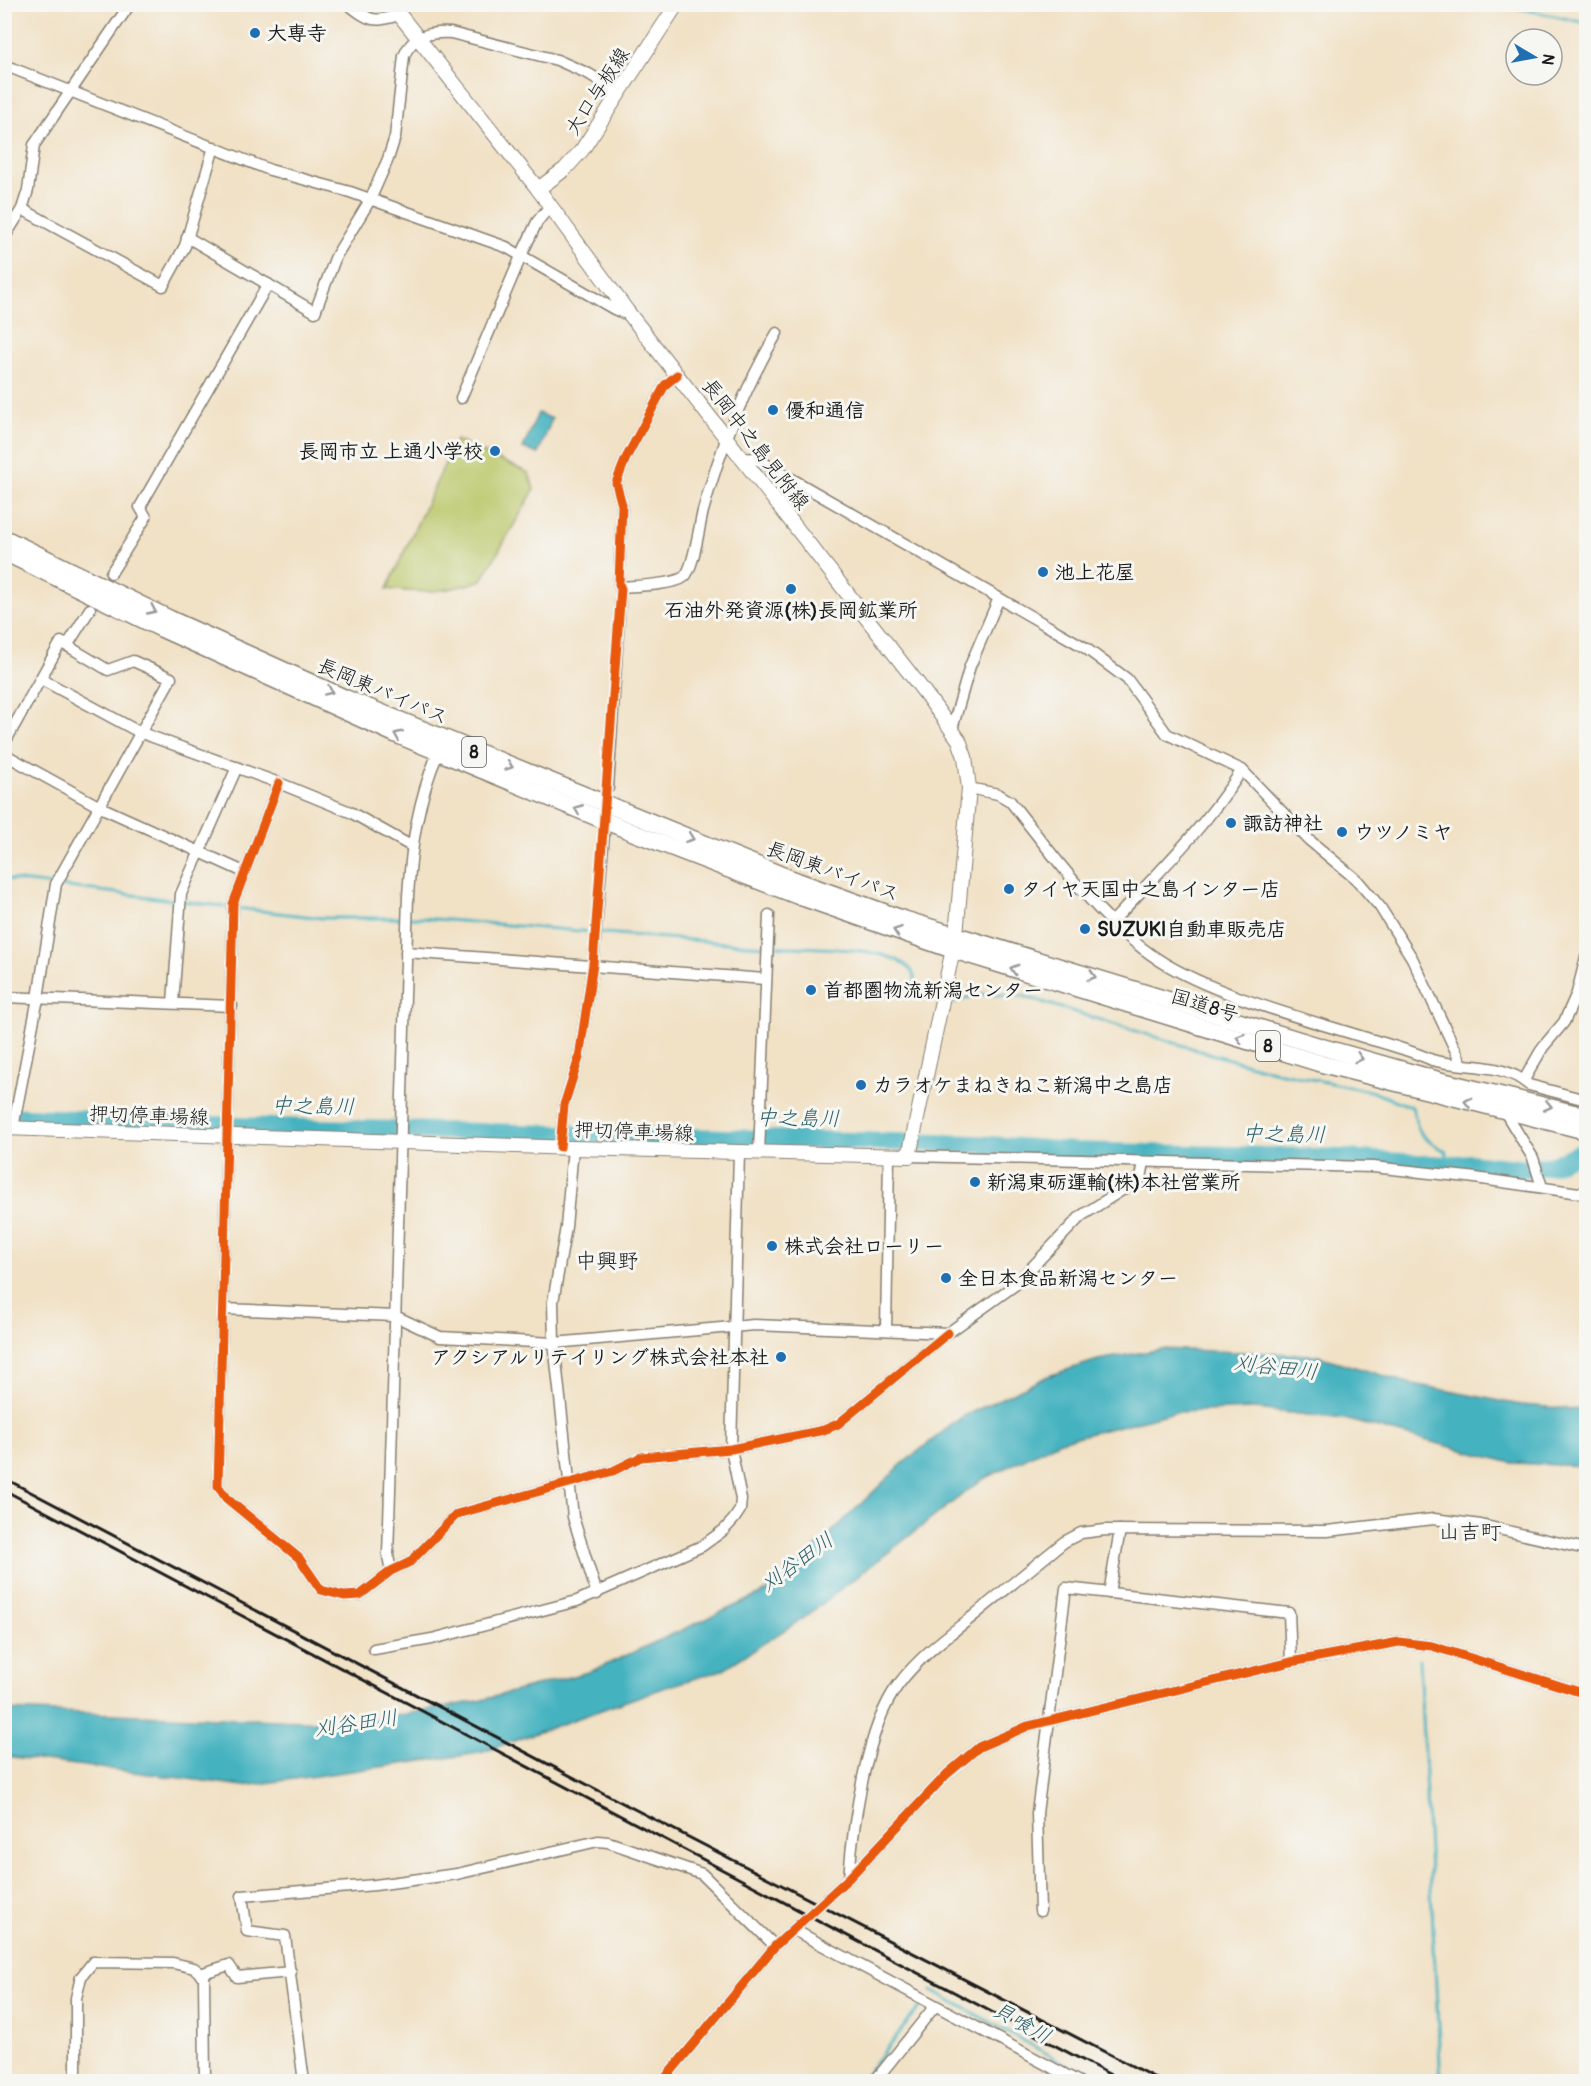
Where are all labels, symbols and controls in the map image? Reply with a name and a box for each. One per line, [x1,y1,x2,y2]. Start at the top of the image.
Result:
place label: 大専寺 [267,21,327,46]
marker: 大専寺 [248,26,262,40]
north arrow [1504,27,1564,87]
street label: 大口与板線 [560,43,635,140]
text: N [1537,52,1559,67]
street label: 長岡中之島見附線 [697,374,815,515]
place label: 優和通信 [785,398,865,423]
marker: 優和通信 [766,403,780,417]
place label: 長岡市立 上通小学校 [299,439,483,464]
marker: 長岡市立 上通小学校 [488,444,502,458]
place label: 池上花屋 [1055,560,1135,585]
marker: 池上花屋 [1036,565,1050,579]
marker: 石油外発資源(株)長岡鉱業所 [784,582,798,596]
place label: 石油外発資源(株)長岡鉱業所 [664,598,918,623]
one-way arrow [145,602,156,614]
street label: 長岡東バイパス [314,653,452,730]
one-way arrow [323,683,334,695]
one-way arrow [393,730,404,742]
road number: 8 [462,737,486,767]
one-way arrow [503,759,514,771]
one-way arrow [573,804,584,816]
place label: 諏訪神社 [1243,811,1323,836]
marker: 諏訪神社 [1224,816,1238,830]
place label: ウツノミヤ [1354,820,1453,845]
marker: ウツノミヤ [1335,825,1349,839]
one-way arrow [684,831,695,843]
street label: 長岡東バイパス [763,836,903,907]
place label: タイヤ天国中之島インター店 [1021,877,1280,902]
marker: タイヤ天国中之島インター店 [1002,882,1016,896]
place label: SUZUKI自動車販売店 [1097,917,1286,942]
marker: SUZUKI自動車販売店 [1078,922,1092,936]
one-way arrow [892,925,903,938]
one-way arrow [1009,964,1020,976]
one-way arrow [1087,969,1097,981]
place label: 首都圏物流新潟センター [823,978,1043,1003]
marker: 首都圏物流新潟センター [804,983,818,997]
street label: 国道8号 [1168,983,1242,1028]
road number: 8 [1256,1031,1280,1061]
one-way arrow [1236,1033,1246,1045]
one-way arrow [1353,1051,1364,1063]
place label: カラオケまねきねこ新潟中之島店 [873,1073,1173,1098]
marker: カラオケまねきねこ新潟中之島店 [854,1078,868,1092]
water label: 中之島川 [271,1092,355,1121]
one-way arrow [1464,1097,1474,1110]
one-way arrow [1543,1099,1553,1112]
street label: 押切停車場線 [89,1101,209,1130]
water label: 中之島川 [756,1104,840,1133]
street label: 押切停車場線 [574,1117,694,1146]
water label: 中之島川 [1242,1120,1326,1149]
place label: 新潟東砺運輸(株)本社営業所 [987,1170,1240,1195]
marker: 新潟東砺運輸(株)本社営業所 [968,1175,982,1189]
place label: 株式会社ローリー [784,1234,944,1259]
marker: 株式会社ローリー [765,1239,779,1253]
district label: 中興野 [576,1248,639,1275]
place label: 全日本食品新潟センター [958,1266,1178,1291]
marker: 全日本食品新潟センター [939,1271,953,1285]
place label: アクシアルリテイリング株式会社本社 [431,1345,769,1370]
water label: 刈谷田川 [1233,1349,1319,1386]
marker: アクシアルリテイリング株式会社本社 [774,1350,788,1364]
district label: 山吉町 [1439,1519,1502,1546]
water label: 刈谷田川 [755,1527,839,1598]
water label: 刈谷田川 [313,1704,400,1743]
water label: 貝喰川 [988,1996,1056,2051]

